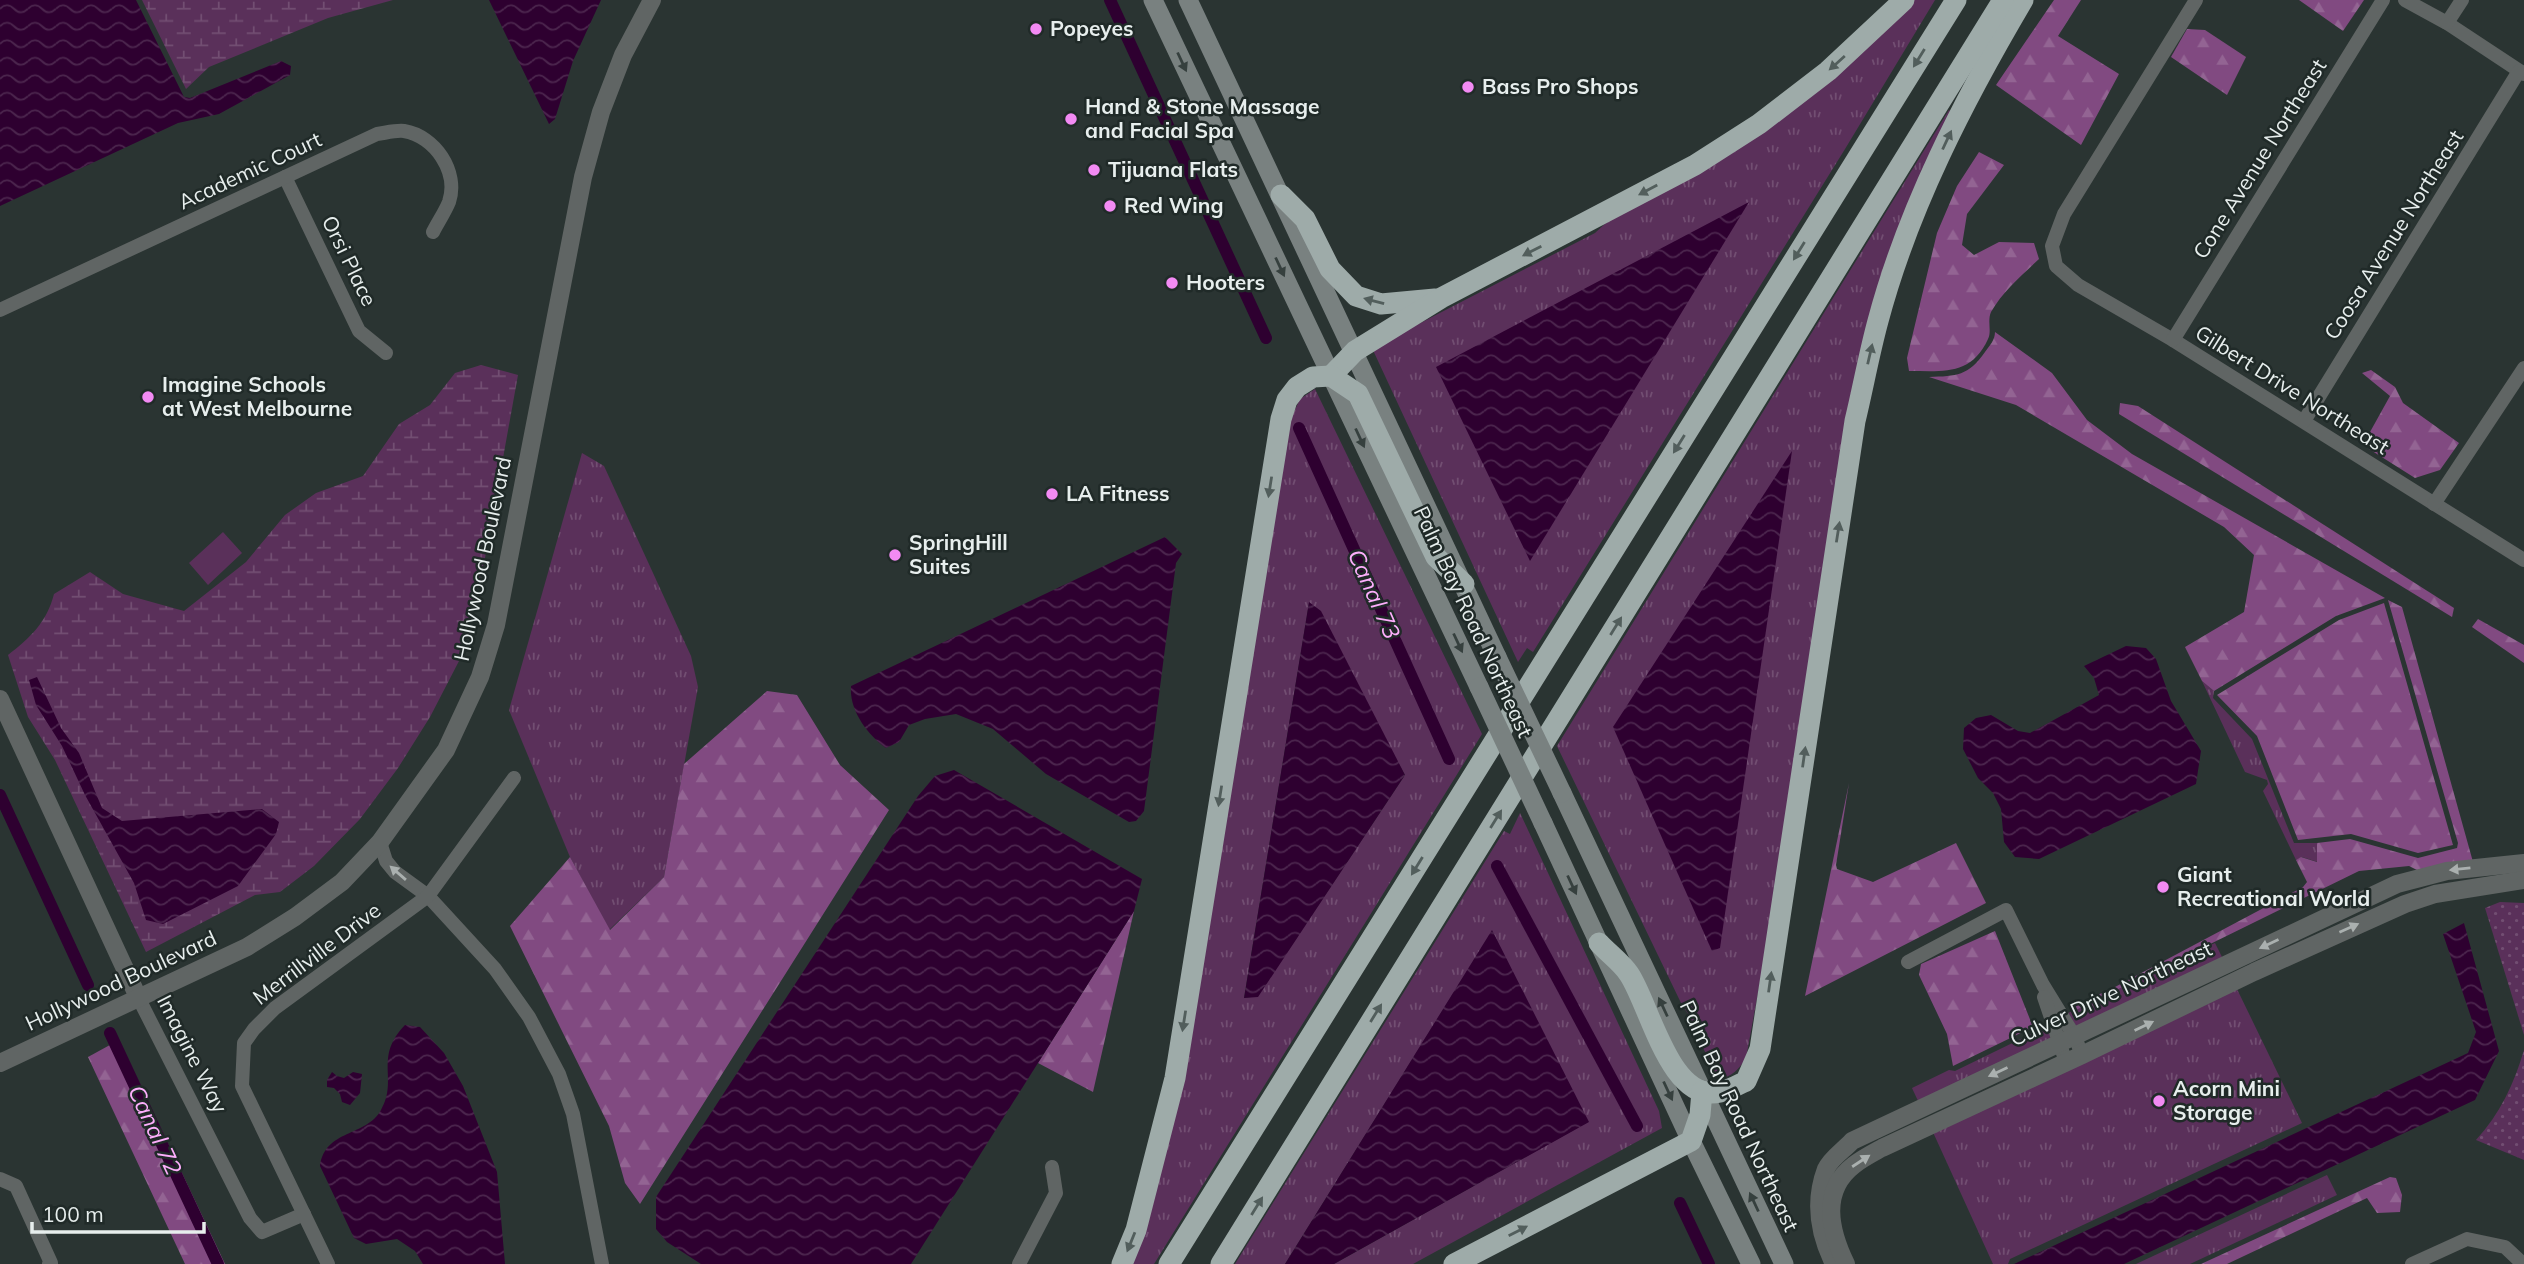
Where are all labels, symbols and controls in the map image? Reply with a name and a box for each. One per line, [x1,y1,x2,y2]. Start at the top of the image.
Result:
place label: Popeyes [1050,15,1133,41]
marker: Popeyes [1028,21,1044,37]
one-way arrow [1913,48,1926,68]
one-way arrow [1177,52,1188,72]
street label: Cone Avenue Northeast [2187,54,2331,263]
one-way arrow [1828,55,1845,71]
place label: Bass Pro Shops [1482,73,1639,99]
marker: Bass Pro Shops [1460,79,1476,95]
place label: Hand & Stone Massage and Facial Spa [1085,93,1320,143]
marker: Hand & Stone Massage and Facial Spa [1063,111,1079,127]
street label: Coosa Avenue Northeast [2318,125,2468,344]
street label: Academic Court [174,126,325,215]
one-way arrow [1941,130,1952,150]
place label: Tijuana Flats [1108,156,1238,182]
marker: Tijuana Flats [1086,162,1102,178]
one-way arrow [1638,184,1658,196]
place label: Red Wing [1124,192,1224,218]
marker: Red Wing [1102,198,1118,214]
street label: Orsi Place [317,211,383,310]
one-way arrow [1793,242,1806,261]
one-way arrow [1522,246,1542,257]
one-way arrow [1274,257,1285,277]
place label: Hooters [1186,269,1265,295]
marker: Hooters [1164,275,1180,291]
one-way arrow [1362,295,1384,306]
street label: Gilbert Drive Northeast [2191,319,2394,459]
one-way arrow [1865,343,1876,365]
place label: Imagine Schools at West Melbourne [162,371,352,421]
marker: Imagine Schools at West Melbourne [140,389,156,405]
one-way arrow [1355,428,1366,448]
one-way arrow [1673,435,1686,454]
street label: Hollywood Boulevard [448,454,516,663]
one-way arrow [1264,476,1275,498]
place label: LA Fitness [1066,480,1170,506]
marker: LA Fitness [1044,486,1060,502]
street label: Palm Bay Road Northeast [1409,502,1539,741]
one-way arrow [1833,521,1844,543]
place label: SpringHill Suites [909,529,1008,579]
water label: Canal 73 [1342,544,1407,644]
marker: SpringHill Suites [887,547,903,563]
one-way arrow [1609,616,1622,635]
one-way arrow [1452,633,1464,653]
one-way arrow [1799,745,1810,767]
one-way arrow [1214,785,1225,807]
one-way arrow [1490,810,1503,829]
one-way arrow [1410,857,1423,876]
place label: Giant Recreational World [2177,861,2370,911]
one-way arrow [2449,864,2471,875]
one-way arrow [389,865,407,881]
one-way arrow [1566,875,1578,895]
marker: Giant Recreational World [2155,879,2171,895]
street label: Merrillville Drive [247,897,386,1010]
one-way arrow [2339,922,2360,933]
street label: Hollywood Boulevard [21,924,220,1036]
street label: Culver Drive Northeast [2005,935,2216,1051]
one-way arrow [2259,938,2279,950]
one-way arrow [1765,971,1776,993]
street label: Imagine Way [152,990,234,1117]
street label: Palm Bay Road Northeast [1675,996,1805,1235]
one-way arrow [1657,997,1669,1017]
one-way arrow [1370,1003,1383,1022]
one-way arrow [1178,1010,1189,1032]
one-way arrow [2134,1020,2154,1031]
one-way arrow [1988,1067,2009,1078]
place label: Acorn Mini Storage [2173,1075,2280,1125]
water label: Canal 72 [122,1080,189,1179]
one-way arrow [1662,1081,1673,1101]
marker: Acorn Mini Storage [2151,1093,2167,1109]
one-way arrow [1852,1154,1870,1168]
scale bar [32,1190,203,1234]
one-way arrow [1749,1192,1760,1212]
one-way arrow [1250,1196,1263,1216]
text: 100 m [42,1201,104,1227]
one-way arrow [1508,1225,1528,1237]
one-way arrow [1126,1231,1137,1252]

